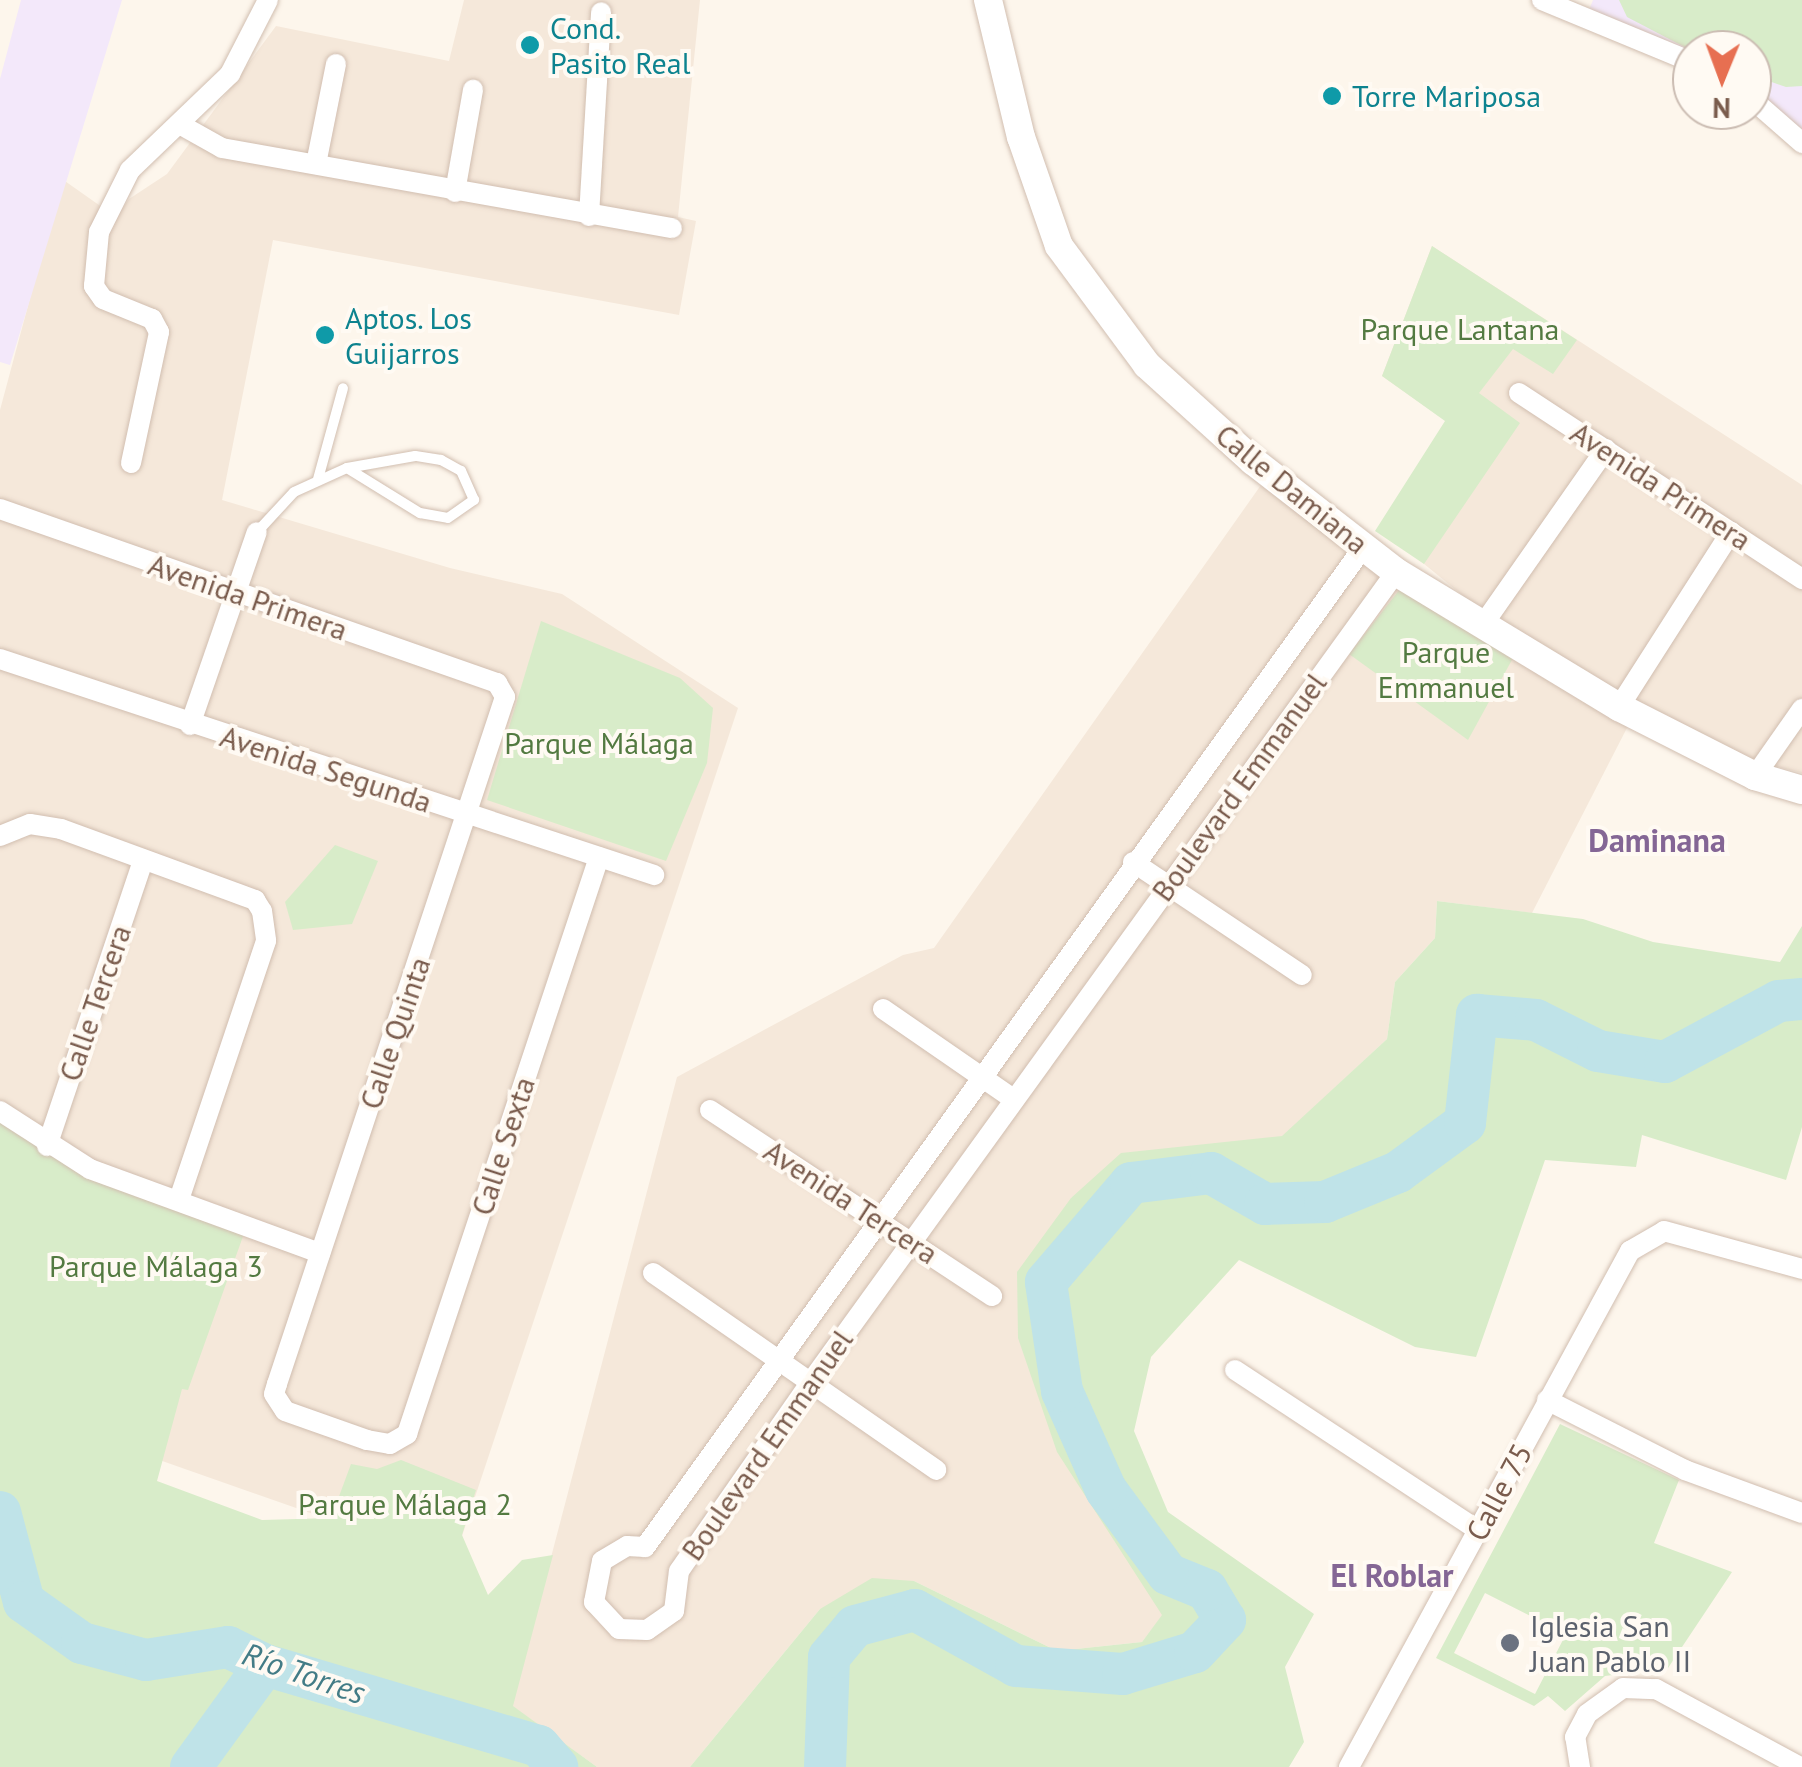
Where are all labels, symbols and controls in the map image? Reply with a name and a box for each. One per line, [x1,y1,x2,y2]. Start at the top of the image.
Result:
place label: Cond. Pasito Real [550,10,690,80]
north arrow [1672,30,1772,130]
marker: Cond. Pasito Real [519,34,541,56]
place label: Torre Mariposa [1352,78,1541,114]
marker: Torre Mariposa [1321,85,1343,107]
text: N [1712,90,1731,127]
place label: Aptos. Los Guijarros [345,300,474,370]
park label: Parque Lantana [1361,311,1559,347]
marker: Aptos. Los Guijarros [314,324,336,346]
street label: Avenida Primera [1564,414,1758,558]
street label: Calle Damiana [1209,417,1375,561]
street label: Avenida Primera [144,546,352,648]
park label: Parque Emmanuel [1378,634,1514,704]
street label: Boulevard Emmanuel [1144,666,1334,908]
street label: Avenida Segunda [216,718,436,820]
park label: Parque Málaga [504,725,694,761]
district label: Daminana [1588,821,1726,859]
street label: Calle Tercera [51,920,139,1086]
street label: Calle Quinta [352,952,438,1114]
street label: Calle Sexta [464,1072,542,1220]
street label: Avenida Tercera [757,1132,945,1272]
park label: Parque Málaga 3 [49,1248,263,1284]
street label: Boulevard Emmanuel [674,1323,860,1567]
street label: Calle 75 [1458,1437,1540,1547]
park label: Parque Málaga 2 [298,1486,512,1522]
district label: El Roblar [1331,1556,1453,1594]
place label: Iglesia San Juan Pablo II [1530,1608,1691,1678]
marker: Iglesia San Juan Pablo II [1499,1632,1521,1654]
water label: Río Torres [237,1634,371,1712]

